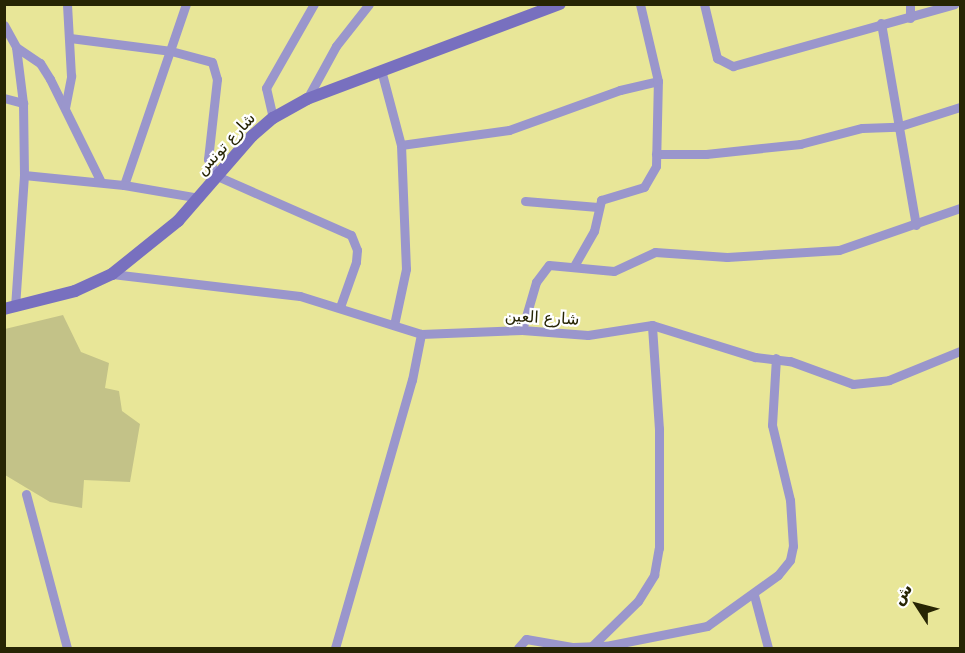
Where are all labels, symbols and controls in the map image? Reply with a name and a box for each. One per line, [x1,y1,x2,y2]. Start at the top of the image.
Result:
street label: شارع تونس [192,109,260,179]
street label: شارع العين [504,306,580,330]
north arrow [887,575,947,635]
text: ش [888,580,916,609]

